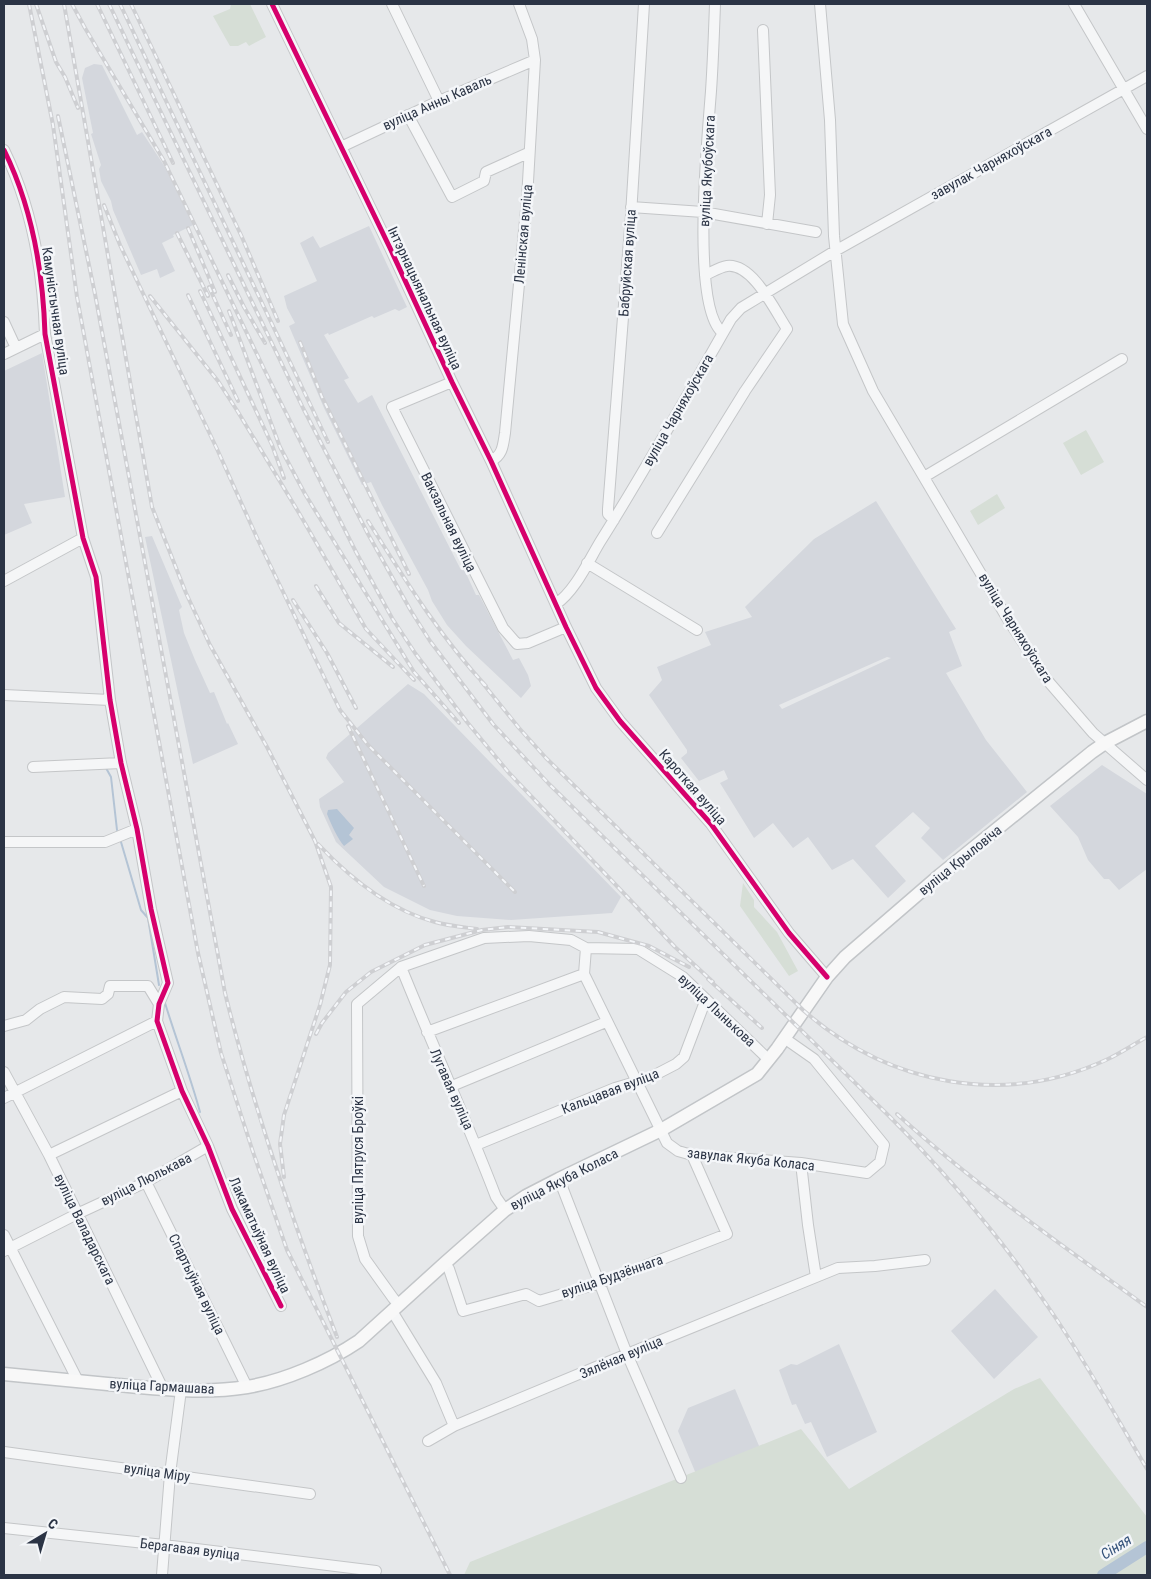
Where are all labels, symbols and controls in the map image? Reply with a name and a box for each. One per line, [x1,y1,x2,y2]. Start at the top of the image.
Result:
street label: вуліца Анны Каваль [380,71,494,133]
street label: вуліца Якубоўскага [696,115,718,227]
street label: завулак Чарняхоўскага [928,123,1054,203]
street label: Ленінская вуліца [511,184,535,284]
street label: Бабруйская вуліца [615,209,639,317]
street label: Інтэрнацыянальная вуліца [385,224,465,372]
street label: Камуністычная вуліца [39,246,73,376]
street label: вуліца Чарняхоўскага [639,351,717,469]
street label: Вакзальная вуліца [418,470,480,574]
street label: вуліца Чарняхоўскага [976,570,1056,686]
street label: Кароткая вуліца [656,746,730,828]
street label: вуліца Крыловіча [915,822,1005,898]
street label: вуліца Лынькова [675,970,759,1050]
street label: Лугавая вуліца [427,1046,477,1132]
street label: Кальцавая вуліца [559,1065,661,1117]
street label: вуліца Пятруся Броўкі [350,1096,366,1224]
street label: завулак Якуба Коласа [686,1144,816,1174]
street label: вуліца Якуба Коласа [507,1145,621,1213]
street label: вуліца Люлькава [98,1149,194,1209]
street label: вуліца Валадарскага [51,1171,119,1287]
street label: Лакаматыўная вуліца [226,1174,294,1296]
street label: Спартыўная вуліца [166,1231,228,1337]
street label: вуліца Будзённага [559,1251,665,1301]
street label: Зялёная вуліца [577,1332,665,1382]
street label: вуліца Гармашава [109,1375,215,1397]
street label: вуліца Міру [123,1459,191,1485]
north arrow [20,1509,70,1559]
text: С [45,1515,61,1533]
water label: Сіняя [1097,1531,1135,1563]
street label: Берагавая вуліца [139,1535,241,1563]

